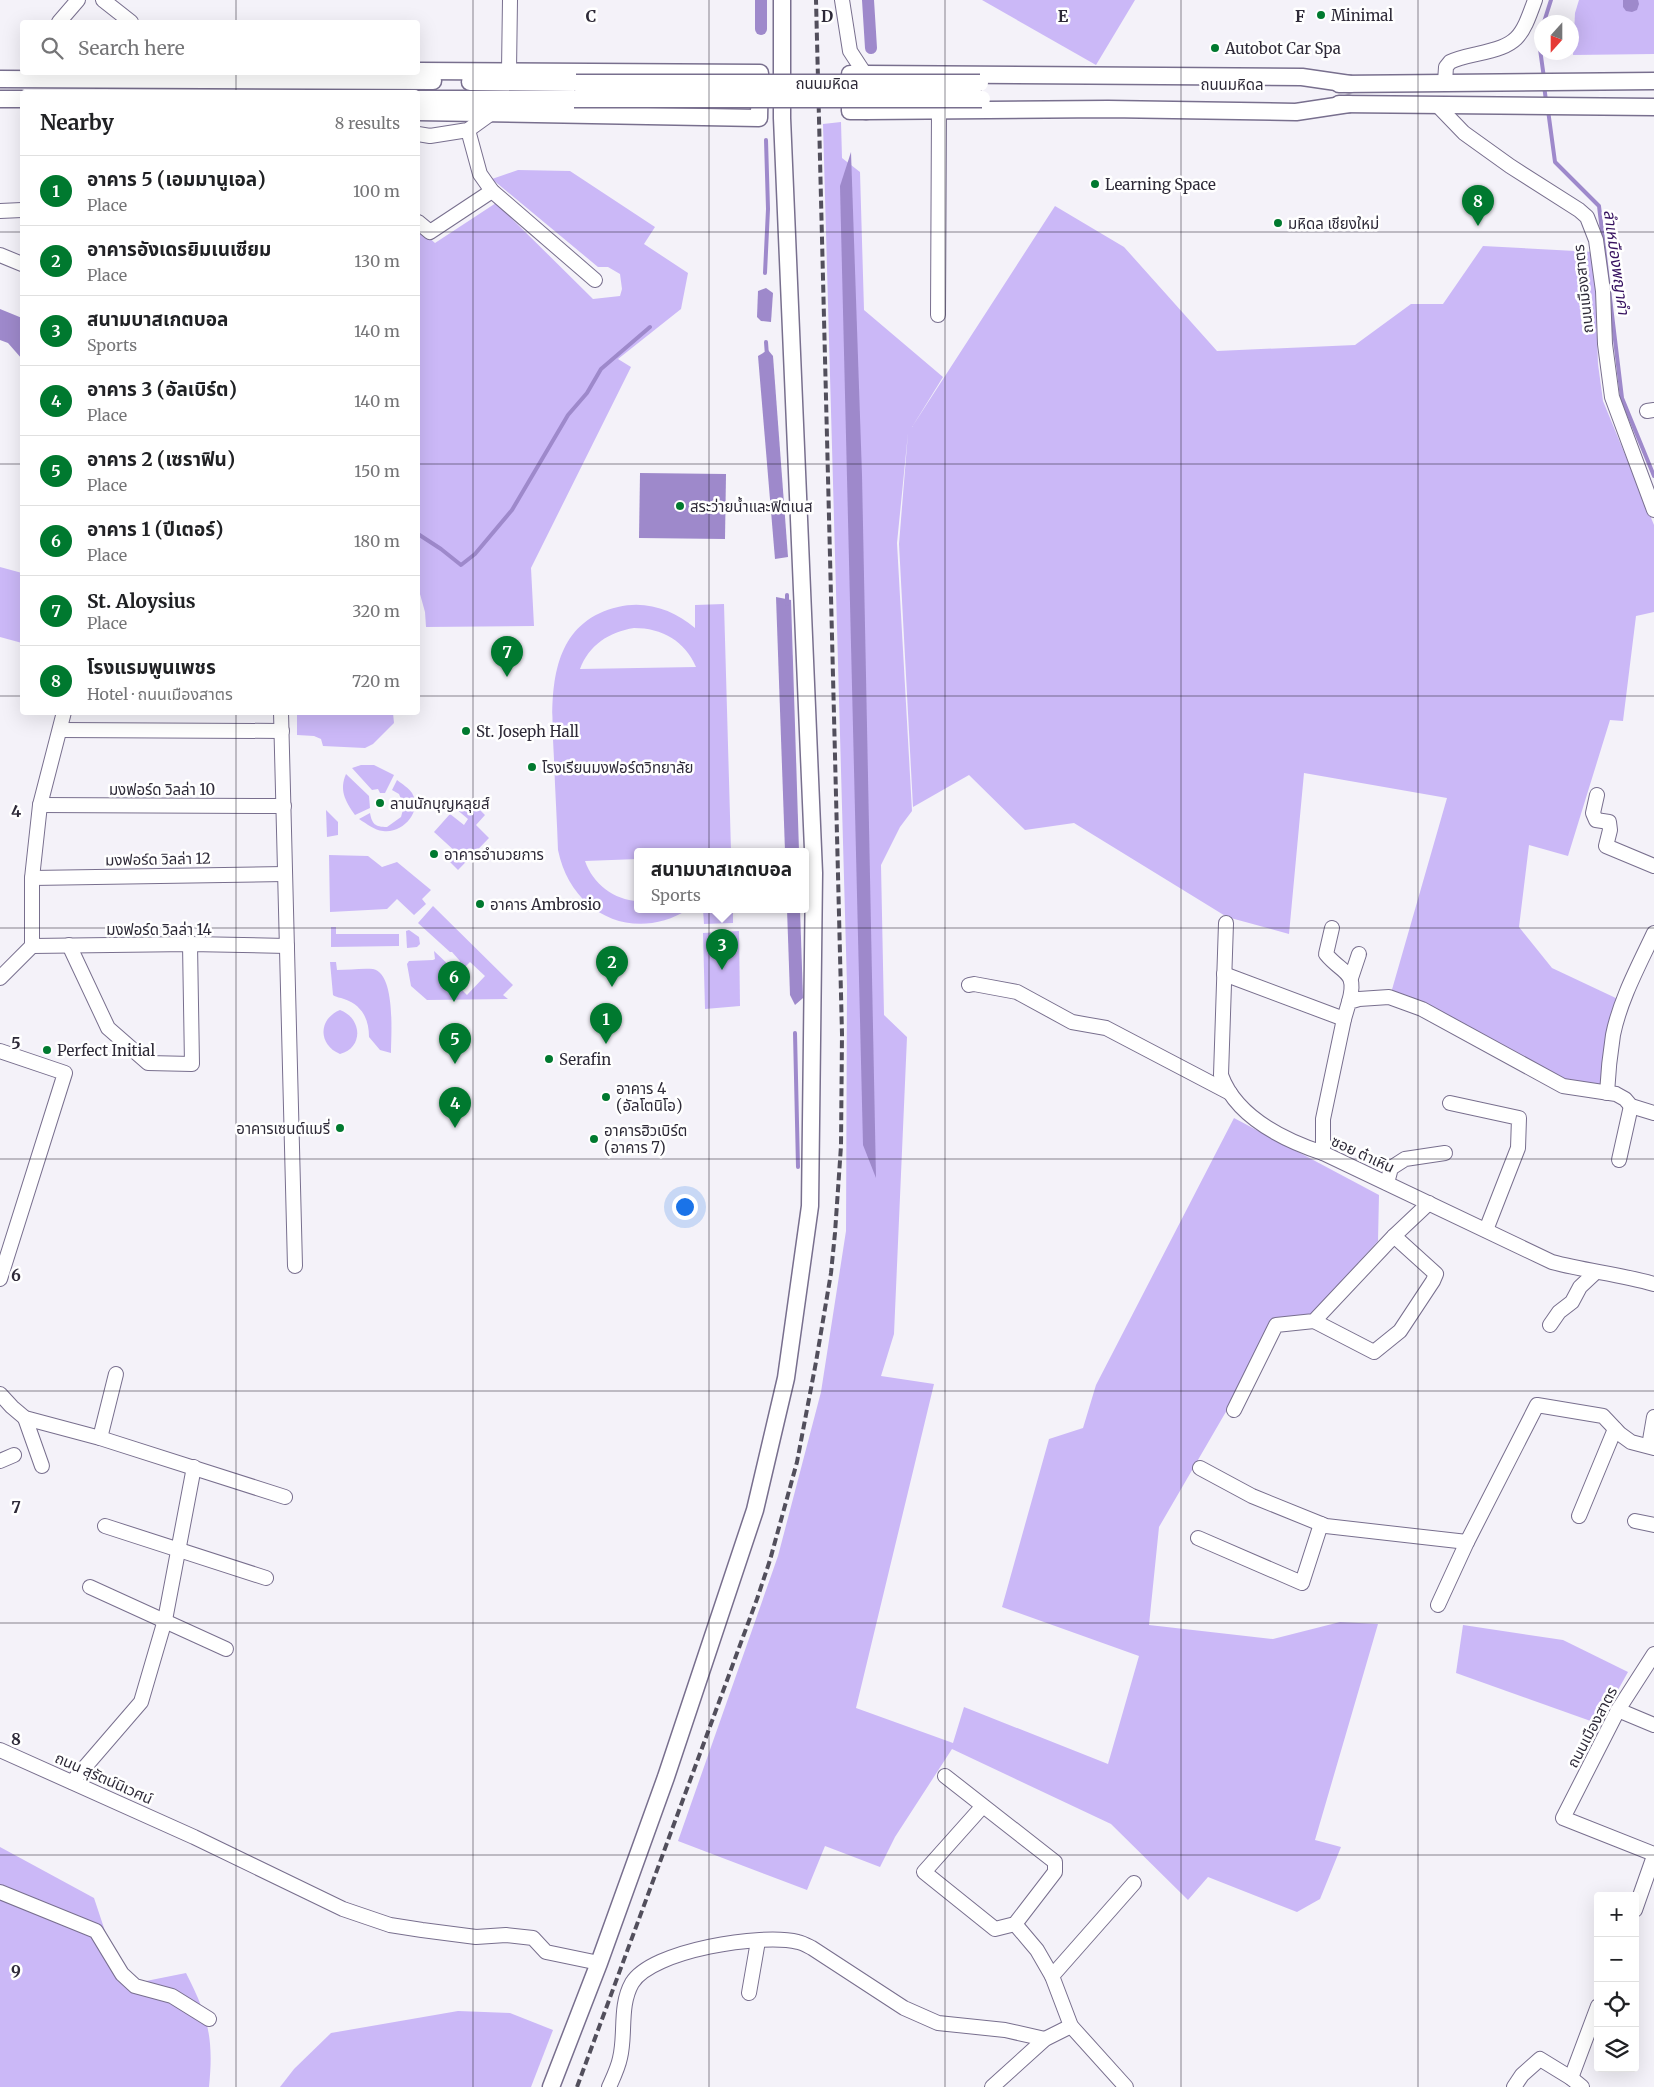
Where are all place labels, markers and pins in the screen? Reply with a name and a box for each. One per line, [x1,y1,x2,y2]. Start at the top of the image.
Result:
place label: Minimal [1331,6,1394,25]
marker: Minimal [1315,9,1327,21]
place label: Autobot Car Spa [1224,39,1341,58]
marker: Autobot Car Spa [1209,42,1221,54]
place label: Learning Space [1105,175,1216,194]
marker: Learning Space [1089,178,1101,190]
pin: 8 [1462,185,1494,226]
place label: มหิดล เชียงใหม่ [1288,214,1379,233]
marker: มหิดล เชียงใหม่ [1272,217,1284,229]
place label: สระว่ายน้ำและฟิตเนส [690,496,813,516]
marker: สระว่ายน้ำและฟิตเนส [674,500,686,512]
pin: 7 [491,636,523,677]
place label: St. Joseph Hall [476,722,579,741]
marker: St. Joseph Hall [460,725,472,737]
place label: โรงเรียนมงฟอร์ตวิทยาลัย [542,758,694,777]
marker: โรงเรียนมงฟอร์ตวิทยาลัย [526,761,538,773]
place label: ลานนักบุญหลุยส์ [390,794,490,813]
marker: ลานนักบุญหลุยส์ [374,797,386,809]
place label: อาคารอำนวยการ [444,845,544,864]
marker: อาคารอำนวยการ [428,848,440,860]
place label: อาคาร Ambrosio [490,895,601,914]
marker: อาคาร Ambrosio [474,898,486,910]
pin: 3 [706,929,738,970]
pin: 2 [596,946,628,987]
pin: 6 [438,961,470,1002]
pin: 1 [590,1003,622,1044]
pin: 5 [439,1023,471,1064]
place label: Perfect Initial [57,1041,156,1060]
marker: Perfect Initial [41,1044,53,1056]
place label: Serafin [559,1050,611,1069]
marker: Serafin [543,1053,555,1065]
place label: อาคาร 4 (อัลโตนิโอ) [616,1079,682,1115]
pin: 4 [439,1087,471,1128]
marker: อาคาร 4 (อัลโตนิโอ) [600,1091,612,1103]
place label: อาคารเซนต์แมรี่ [236,1118,330,1138]
place label: อาคารฮิวเบิร์ต (อาคาร 7) [604,1121,687,1157]
marker: อาคารเซนต์แมรี่ [334,1122,346,1134]
marker: อาคารฮิวเบิร์ต (อาคาร 7) [588,1133,600,1145]

